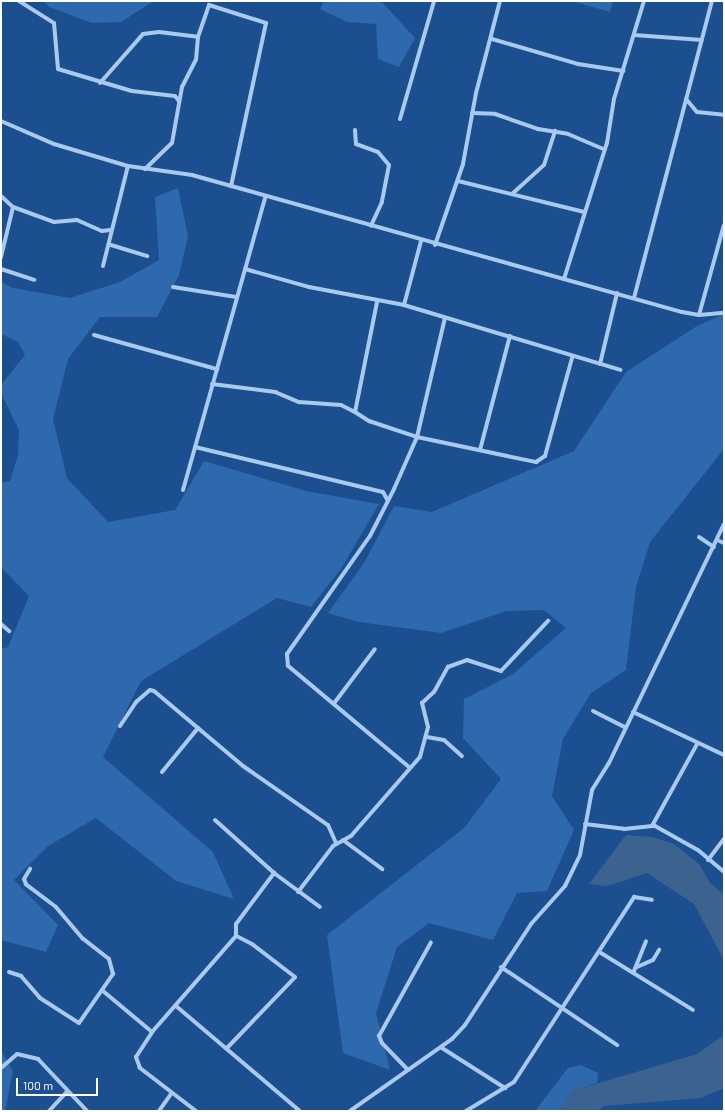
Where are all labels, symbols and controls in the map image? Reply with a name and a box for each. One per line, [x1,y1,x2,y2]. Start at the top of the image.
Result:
scale bar [18,1070,100,1096]
text: 100 m [23,1078,53,1092]

